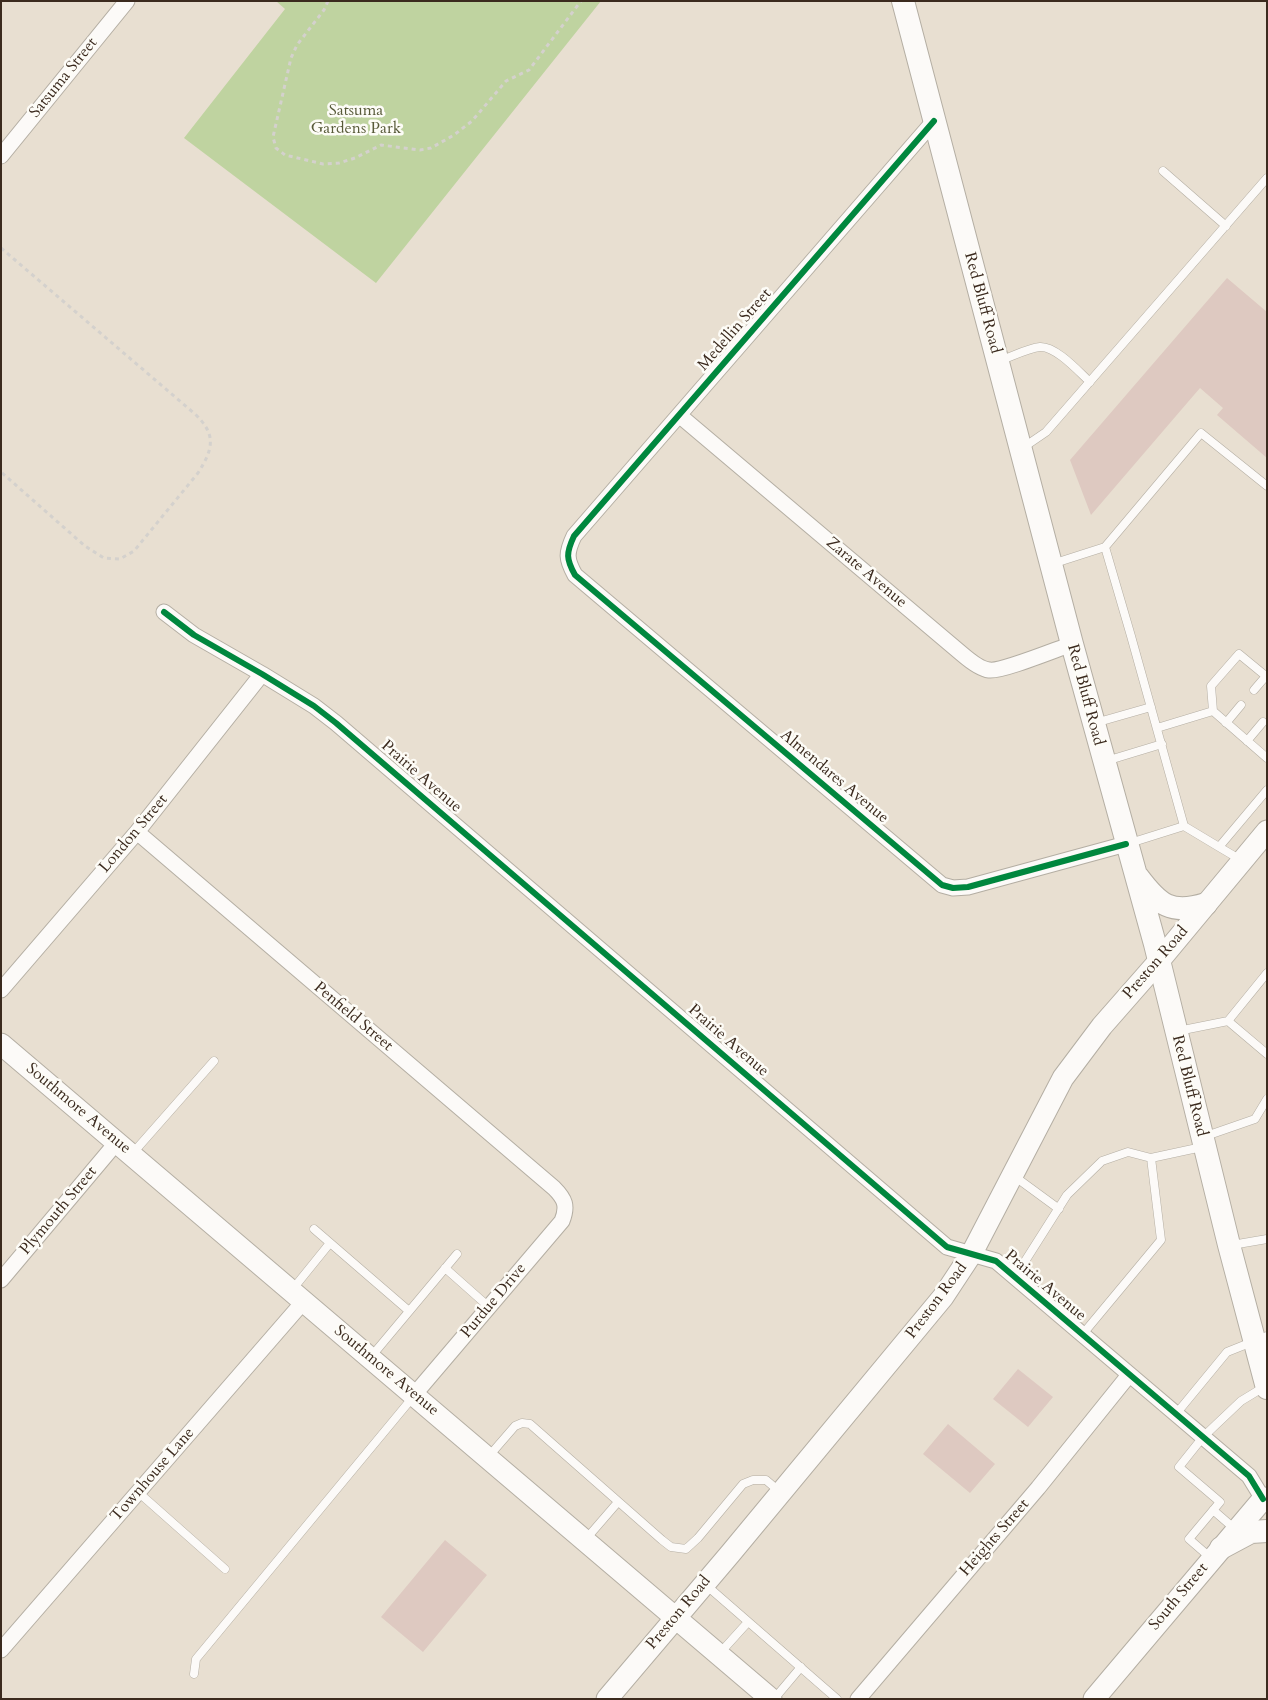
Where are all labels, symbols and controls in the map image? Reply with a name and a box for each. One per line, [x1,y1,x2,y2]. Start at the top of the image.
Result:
street label: Satsuma Street [26,34,102,122]
park label: Satsuma Gardens Park [311,101,401,139]
street label: Red Bluff Road [959,250,1005,356]
street label: Medellin Street [694,285,776,375]
street label: Zarate Avenue [822,534,910,612]
street label: Red Bluff Road [1062,642,1108,748]
street label: Almendares Avenue [776,726,892,828]
street label: Prairie Avenue [377,737,465,817]
street label: London Street [96,791,172,877]
street label: Preston Road [1119,923,1193,1003]
street label: Penfield Street [309,978,397,1056]
street label: Prairie Avenue [684,1001,772,1081]
street label: Red Bluff Road [1167,1033,1211,1139]
street label: Southmore Avenue [22,1060,134,1158]
street label: Plymouth Street [16,1163,102,1259]
street label: Prairie Avenue [1000,1246,1090,1326]
street label: Preston Road [902,1259,972,1343]
street label: Purdue Drive [457,1260,531,1342]
street label: Southmore Avenue [330,1322,442,1420]
street label: Townhouse Lane [107,1424,199,1526]
street label: Heights Street [956,1495,1034,1581]
street label: South Street [1145,1559,1213,1635]
street label: Preston Road [643,1572,715,1654]

